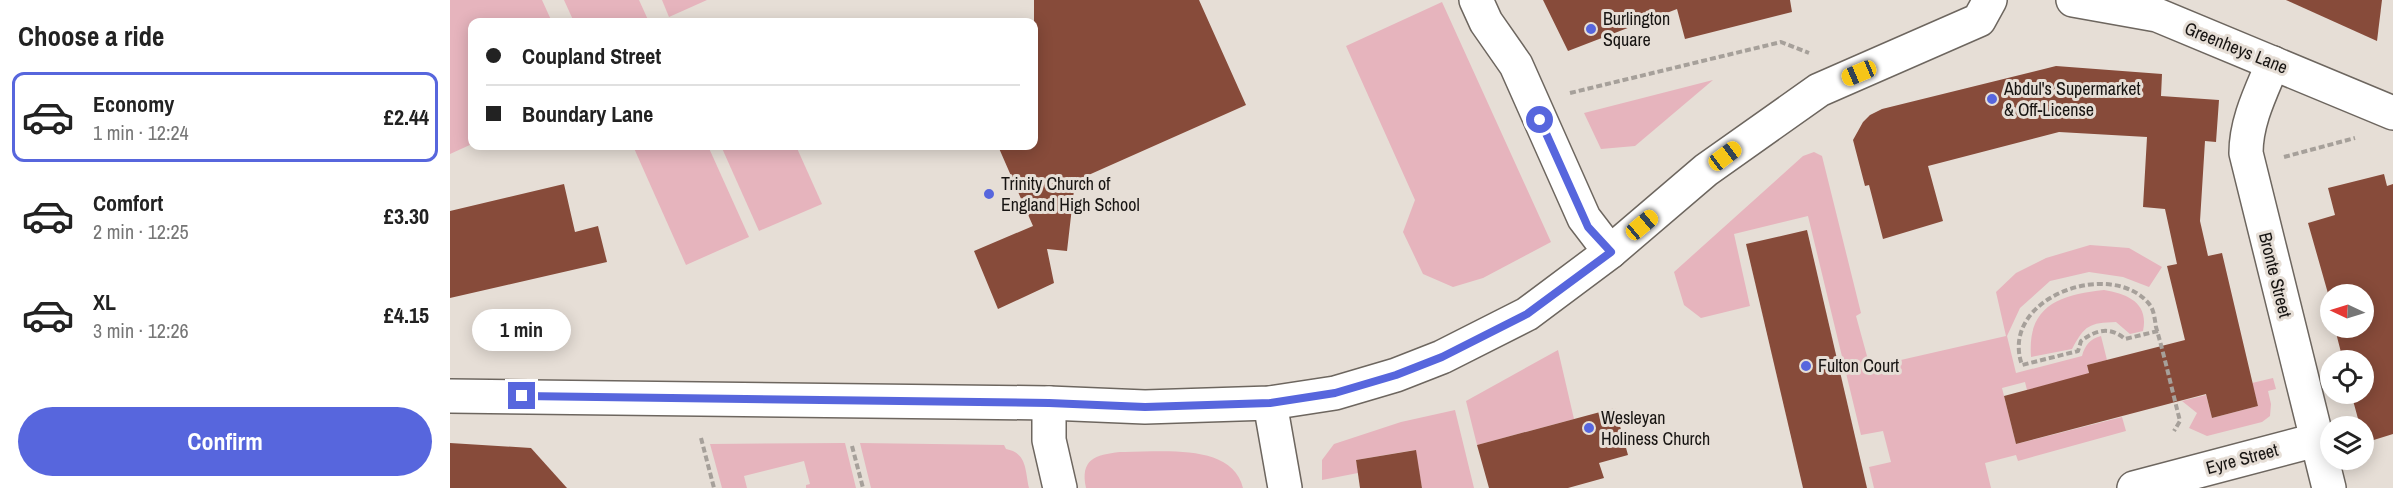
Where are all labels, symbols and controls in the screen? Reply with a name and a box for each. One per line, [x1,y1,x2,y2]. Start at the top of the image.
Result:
place label: Burlington Square [1603,6,1670,52]
street label: Greenheys Lane [2181,16,2291,80]
text: Choose a ride [18,18,164,54]
marker: Burlington Square [1584,22,1598,36]
text: Coupland Street [522,41,661,71]
car [1839,58,1879,88]
place label: Abdul's Supermarket & Off-License [2003,76,2141,122]
text: Economy [93,89,174,119]
icon: car [21,90,75,144]
marker: Abdul's Supermarket & Off-License [1985,92,1999,106]
text: Boundary Lane [522,99,653,129]
text: £2.44 [384,102,429,132]
route start [1526,106,1553,133]
text: 1 min · 12:24 [93,119,189,146]
car [1705,138,1745,174]
place label: Trinity Church of England High School [1001,171,1140,217]
marker: Trinity Church of England High School [982,187,996,201]
text: Comfort [93,188,163,218]
icon: car [21,189,75,243]
text: £3.30 [384,201,429,231]
car [1622,207,1662,243]
text: 2 min · 12:25 [93,218,189,245]
street label: Bronte Street [2253,230,2298,320]
north arrow [2320,284,2374,338]
map controls [2320,284,2374,470]
text: XL [93,287,116,317]
icon: car [21,288,75,342]
text: £4.15 [384,300,429,330]
callout: 1 min [472,309,572,351]
text: 1 min [500,316,543,343]
text: 3 min · 12:26 [93,317,189,344]
button: locate [2320,350,2374,404]
place label: Fulton Court [1818,353,1899,378]
marker: Fulton Court [1799,359,1813,373]
route end [508,382,535,409]
place label: Wesleyan Holiness Church [1601,405,1710,451]
button: Confirm [18,407,432,476]
button: layers [2320,416,2374,470]
marker: Wesleyan Holiness Church [1582,421,1596,435]
street label: Eyre Street [2203,437,2281,480]

